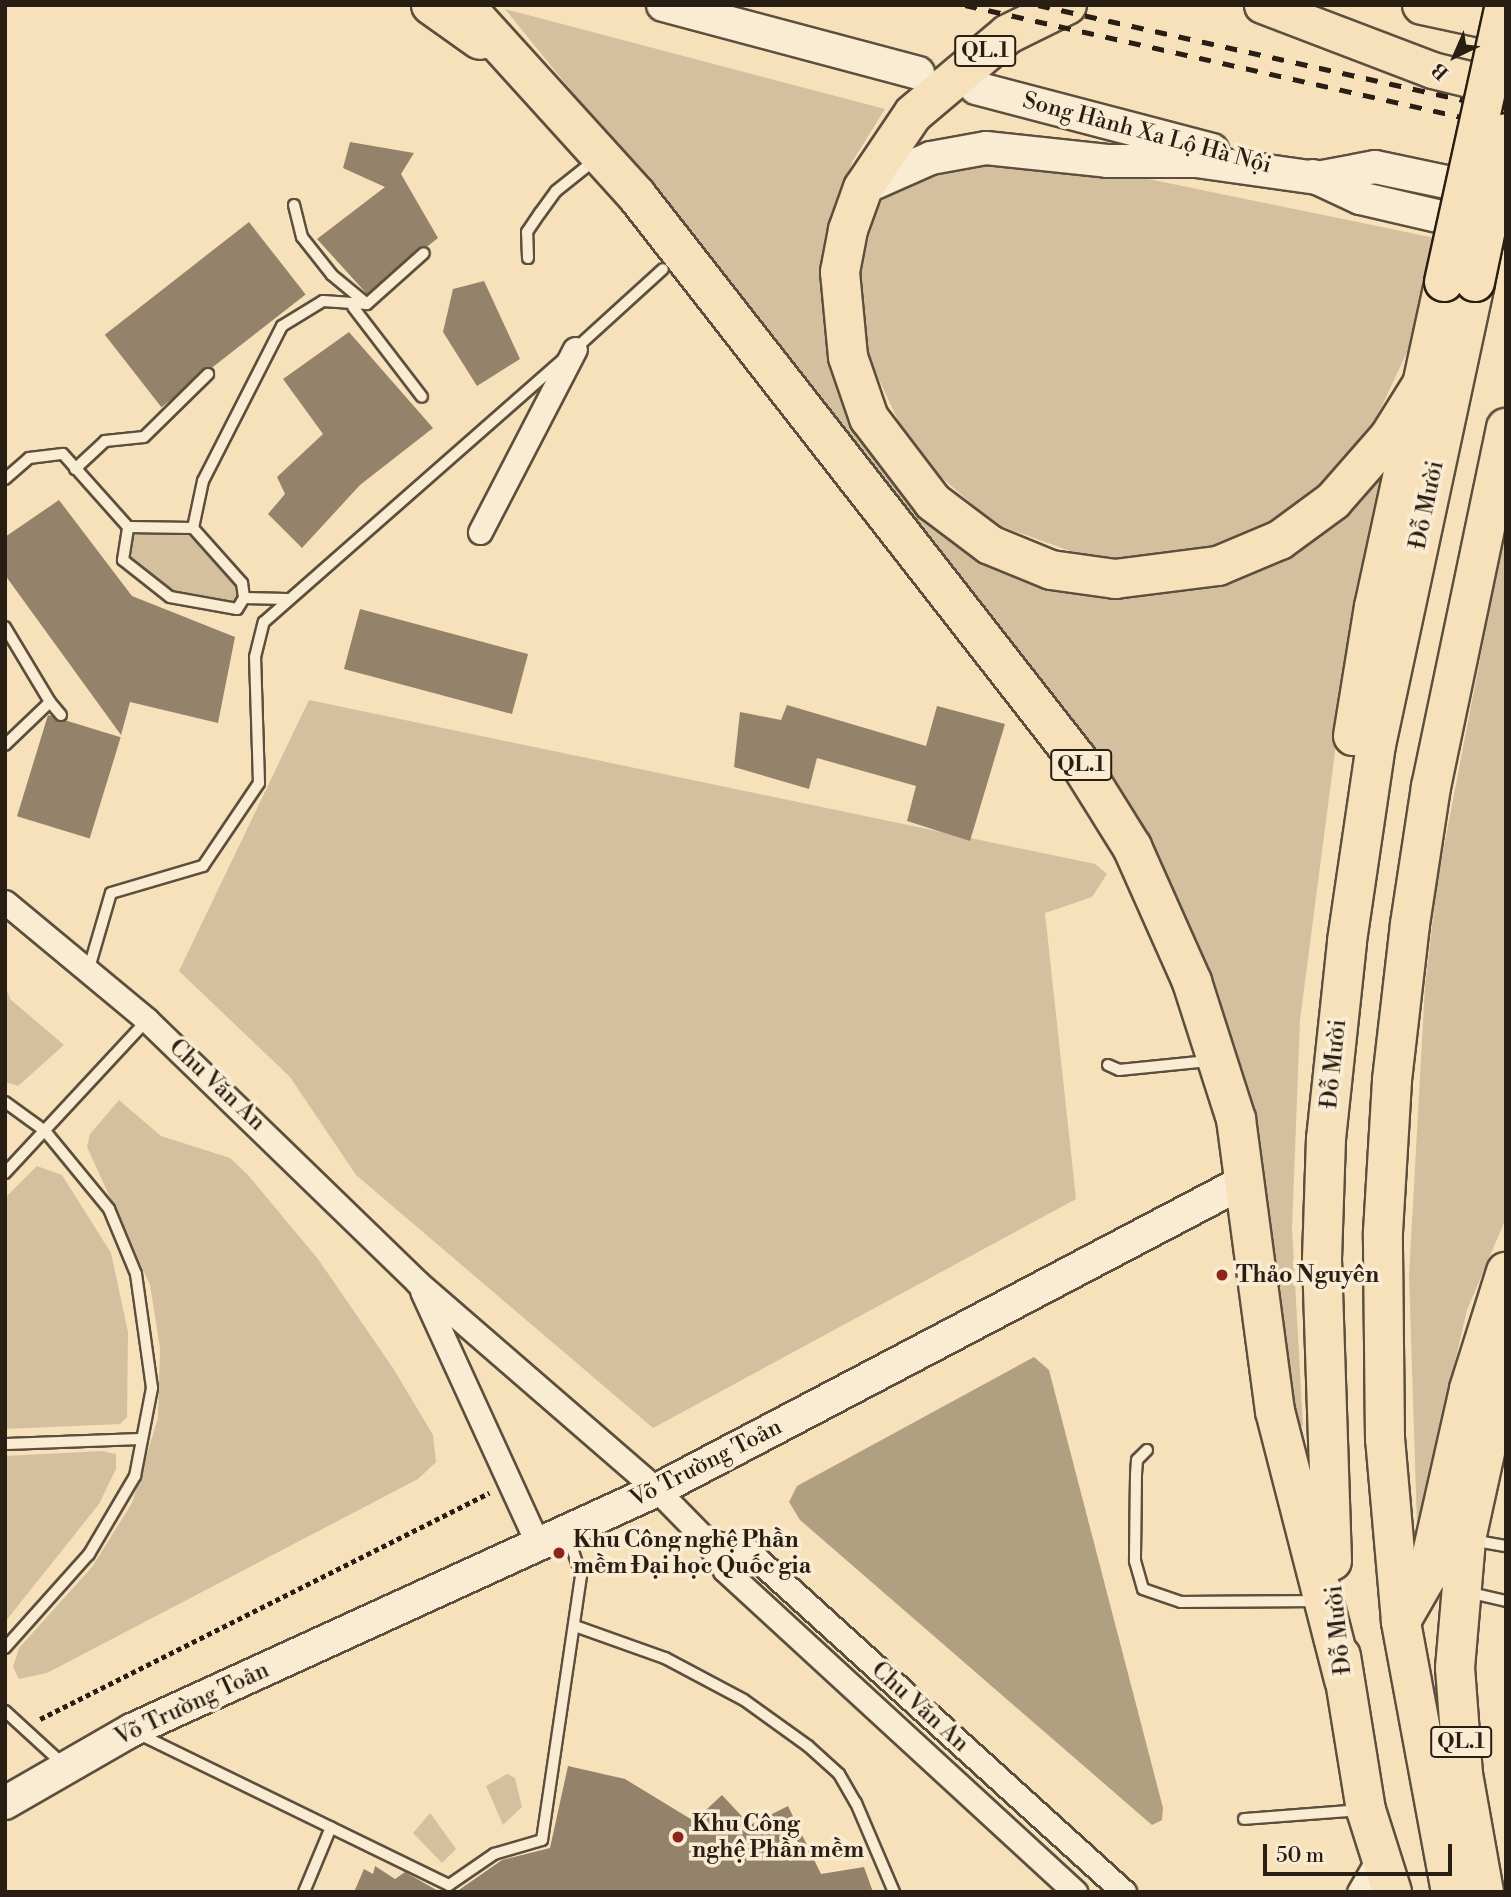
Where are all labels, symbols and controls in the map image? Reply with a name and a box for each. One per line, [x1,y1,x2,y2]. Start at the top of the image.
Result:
north arrow [1420,21,1490,91]
road number: QL.1 [954,34,1016,68]
text: B [1427,58,1454,85]
street label: Song Hành Xa Lộ Hà Nội [1020,87,1274,179]
street label: Đỗ Mười [1404,458,1450,552]
road number: QL.1 [1050,748,1112,782]
street label: Đỗ Mười [1316,1018,1352,1110]
street label: Chu Văn An [163,1034,271,1136]
place label: Thảo Nguyên [1236,1261,1379,1289]
marker: Thảo Nguyên [1214,1267,1230,1283]
street label: Võ Trường Toản [626,1413,786,1513]
place label: Khu Công nghệ Phần mềm Đại học Quốc gia [573,1526,811,1580]
marker: Khu Công nghệ Phần mềm Đại học Quốc gia [551,1545,567,1561]
street label: Đỗ Mười [1321,1584,1357,1676]
street label: Võ Trường Toản [111,1656,273,1752]
street label: Chu Văn An [866,1656,974,1758]
road number: QL.1 [1430,1724,1492,1760]
place label: Khu Công nghệ Phần mềm [692,1810,864,1864]
marker: Khu Công nghệ Phần mềm [670,1829,686,1845]
scale bar [1266,1830,1455,1874]
text: 50 m [1276,1843,1324,1869]

